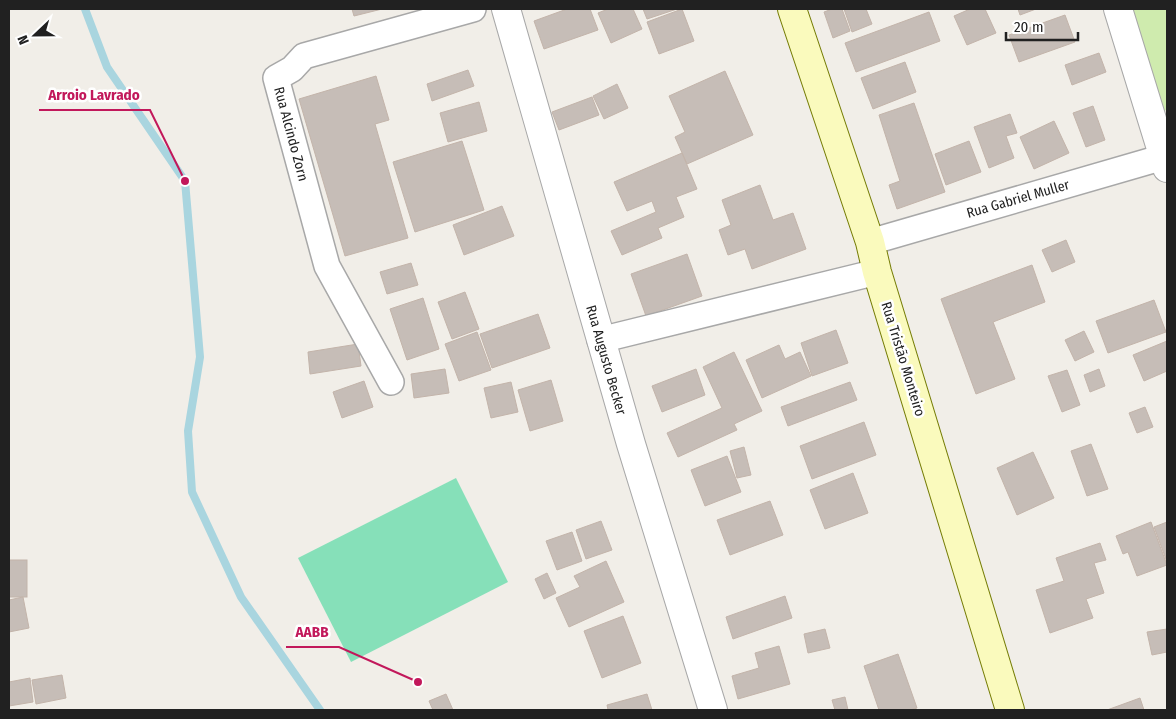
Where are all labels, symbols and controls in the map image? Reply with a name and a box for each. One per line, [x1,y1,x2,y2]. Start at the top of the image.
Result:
north arrow [10,10,60,60]
scale bar [1006,10,1078,42]
text: 20 m [1014,18,1044,36]
text: N [14,33,33,47]
callout: Arroio Lavrado [39,80,150,110]
street label: Rua Alcindo Zorn [270,85,312,183]
text: Arroio Lavrado [47,86,140,104]
street label: Rua Gabriel Muller [965,176,1071,222]
street label: Rua Tristão Monteiro [877,300,929,418]
street label: Rua Augusto Becker [582,303,630,417]
callout: AABB [286,617,339,647]
text: AABB [294,623,329,641]

